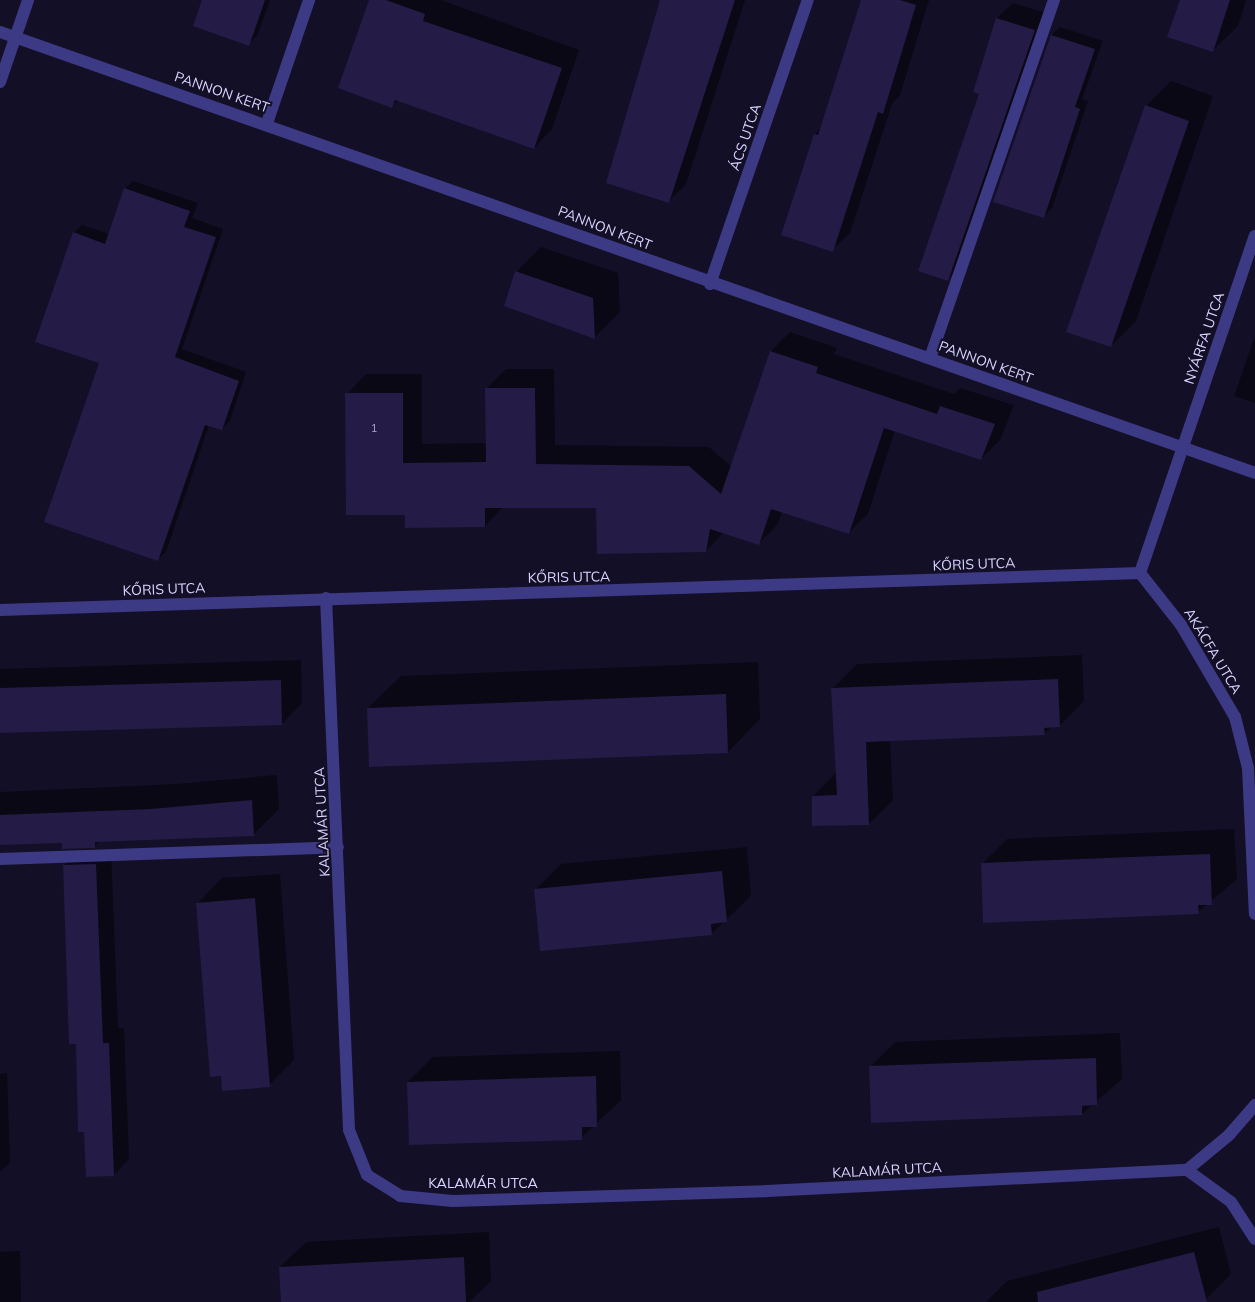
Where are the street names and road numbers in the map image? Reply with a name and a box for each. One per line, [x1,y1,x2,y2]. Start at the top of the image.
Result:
street label: PANNON KERT [172,68,272,116]
street label: ÁCS UTCA [726,101,764,173]
street label: PANNON KERT [556,202,654,254]
street label: NYÁRFA UTCA [1180,290,1228,386]
street label: PANNON KERT [937,337,1035,387]
street label: KŐRIS UTCA [932,554,1016,574]
street label: KŐRIS UTCA [528,568,610,586]
street label: KŐRIS UTCA [122,579,206,599]
street label: AKÁCFA UTCA [1181,605,1245,697]
street label: KALAMÁR UTCA [311,767,333,877]
street label: KALAMÁR UTCA [832,1159,942,1181]
street label: KALAMÁR UTCA [428,1175,538,1191]

